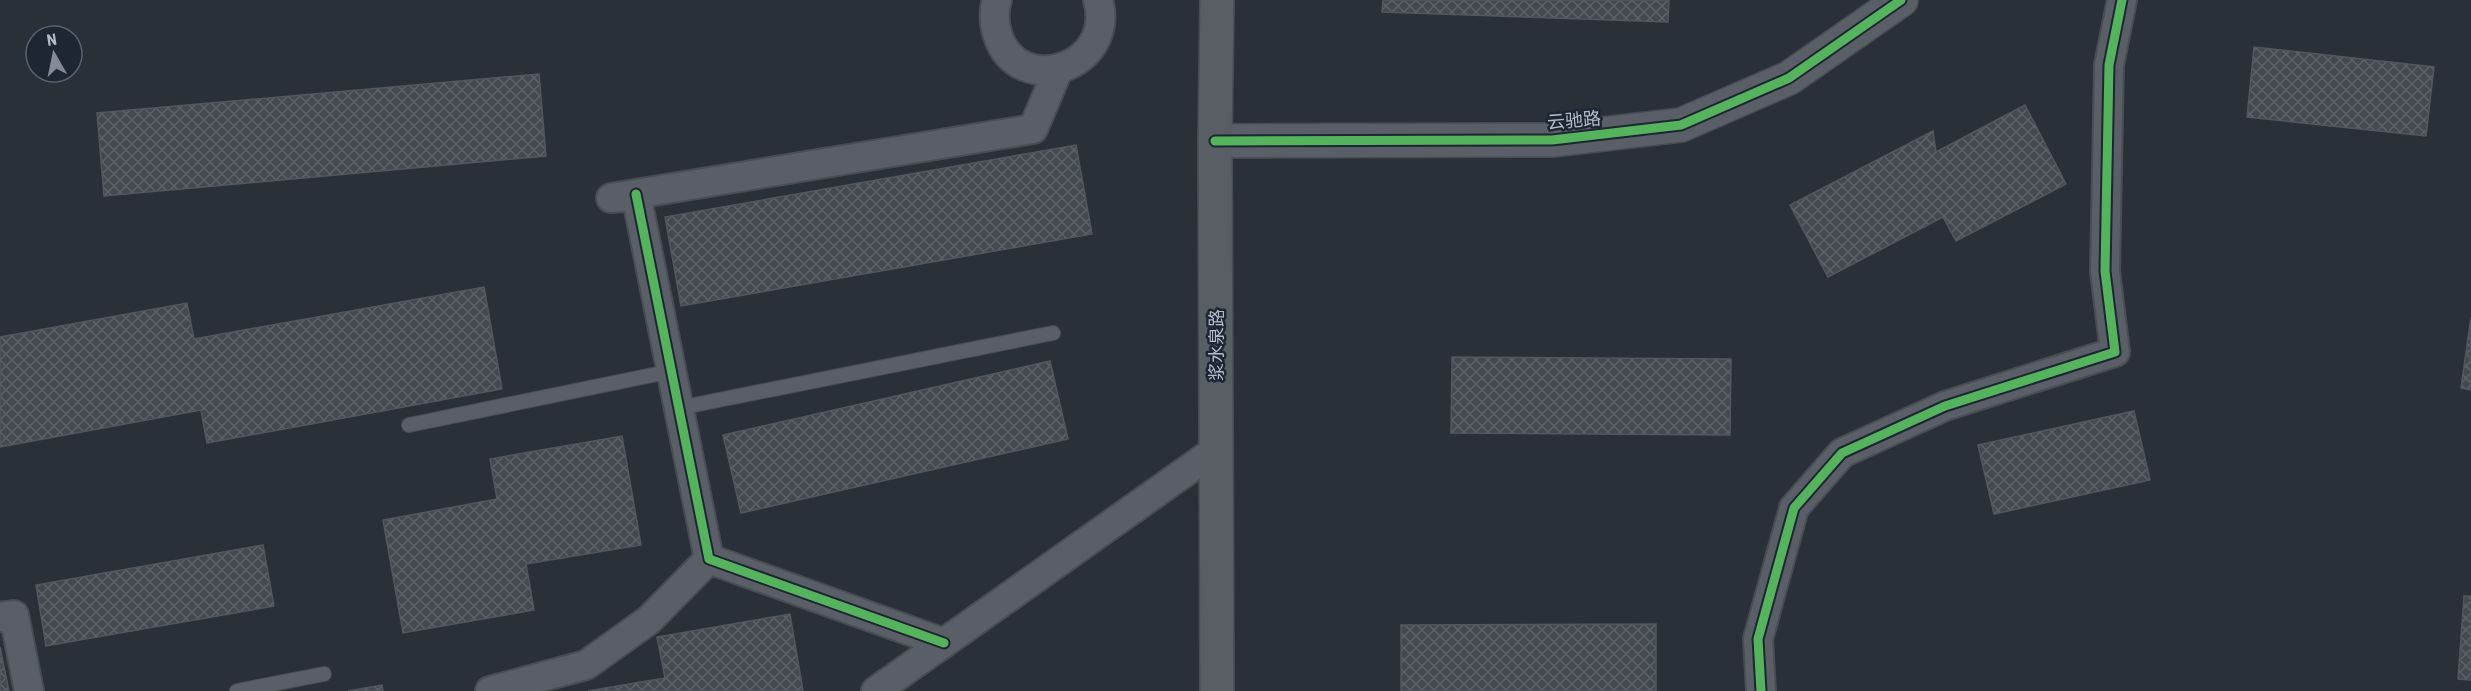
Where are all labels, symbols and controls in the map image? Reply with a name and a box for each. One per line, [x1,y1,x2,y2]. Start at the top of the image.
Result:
north arrow [24,24,84,84]
text: N [45,30,58,50]
street label: 云驰路 [1546,107,1602,133]
street label: 浆水泉路 [1206,309,1227,381]

